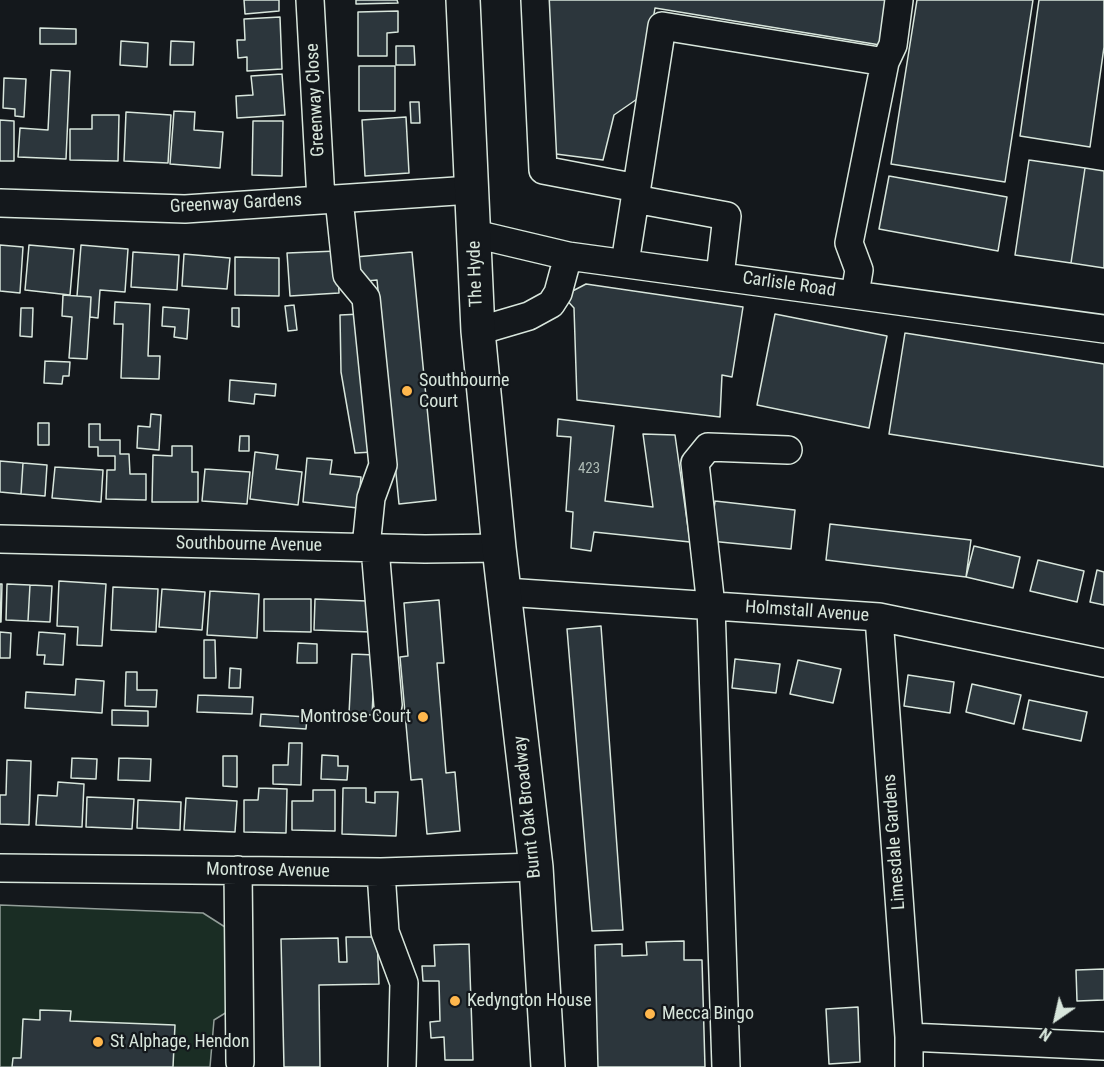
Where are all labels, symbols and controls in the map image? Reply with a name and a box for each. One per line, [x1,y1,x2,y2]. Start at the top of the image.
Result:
street label: Greenway Close [302,43,330,157]
street label: Greenway Gardens [169,190,303,218]
street label: The Hyde [464,240,488,308]
street label: Carlisle Road [741,268,837,302]
place label: Southbourne Court [419,370,509,412]
marker: Southbourne Court [400,384,414,398]
house number: 423 [578,460,600,478]
street label: Southbourne Avenue [176,533,322,557]
street label: Holmstall Avenue [744,597,870,627]
place label: Montrose Court [300,706,411,728]
marker: Montrose Court [416,710,430,724]
street label: Burnt Oak Broadway [510,735,546,879]
street label: Limesdale Gardens [879,773,911,911]
street label: Montrose Avenue [206,859,330,883]
north arrow [1026,989,1086,1049]
place label: Kedyngton House [467,990,592,1012]
marker: Kedyngton House [448,994,462,1008]
place label: Mecca Bingo [662,1003,754,1025]
marker: Mecca Bingo [643,1007,657,1021]
text: N [1036,1024,1055,1045]
place label: St Alphage, Hendon [110,1031,249,1053]
marker: St Alphage, Hendon [91,1035,105,1049]

